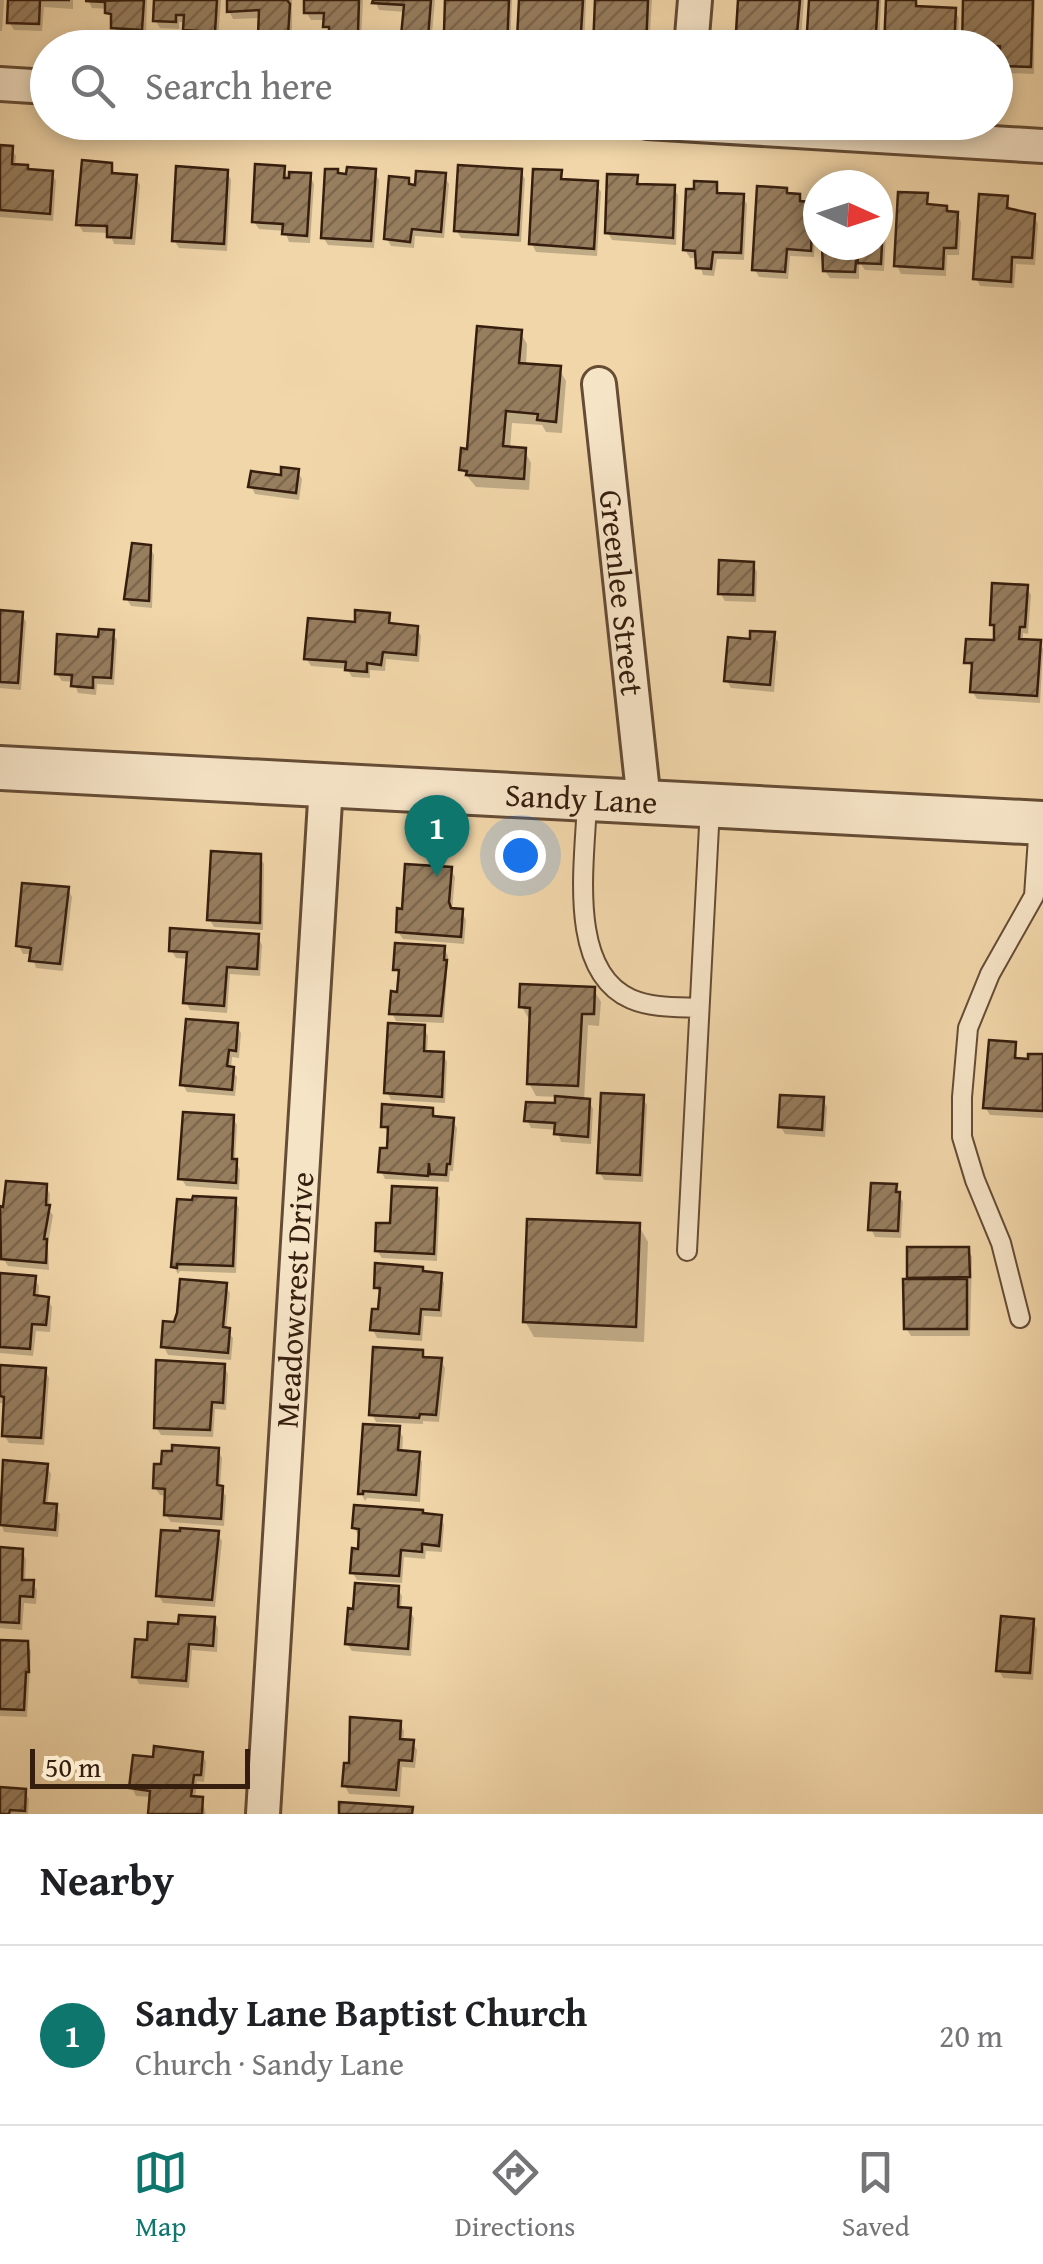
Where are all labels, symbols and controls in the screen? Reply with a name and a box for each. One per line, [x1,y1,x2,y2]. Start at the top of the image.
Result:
search box [30,30,1013,140]
text: Search here [145,57,333,113]
icon: search [65,58,120,113]
north arrow [803,170,893,260]
street label: Greenlee Street [588,488,656,698]
street label: Sandy Lane [504,771,659,826]
pin: 1 [404,794,470,877]
your location [495,830,546,881]
street label: Meadowcrest Drive [263,1170,325,1430]
scale bar [30,1744,250,1788]
text: 50 m [45,1746,101,1787]
text: Nearby [40,1849,174,1910]
text: Sandy Lane Baptist Church [135,1984,587,2040]
text: 1 [64,2012,81,2059]
text: 20 m [939,2012,1003,2059]
text: Church · Sandy Lane [135,2040,404,2087]
tab: Map [133,2145,188,2246]
tab: Directions [455,2145,575,2246]
tab: Saved [842,2145,910,2246]

